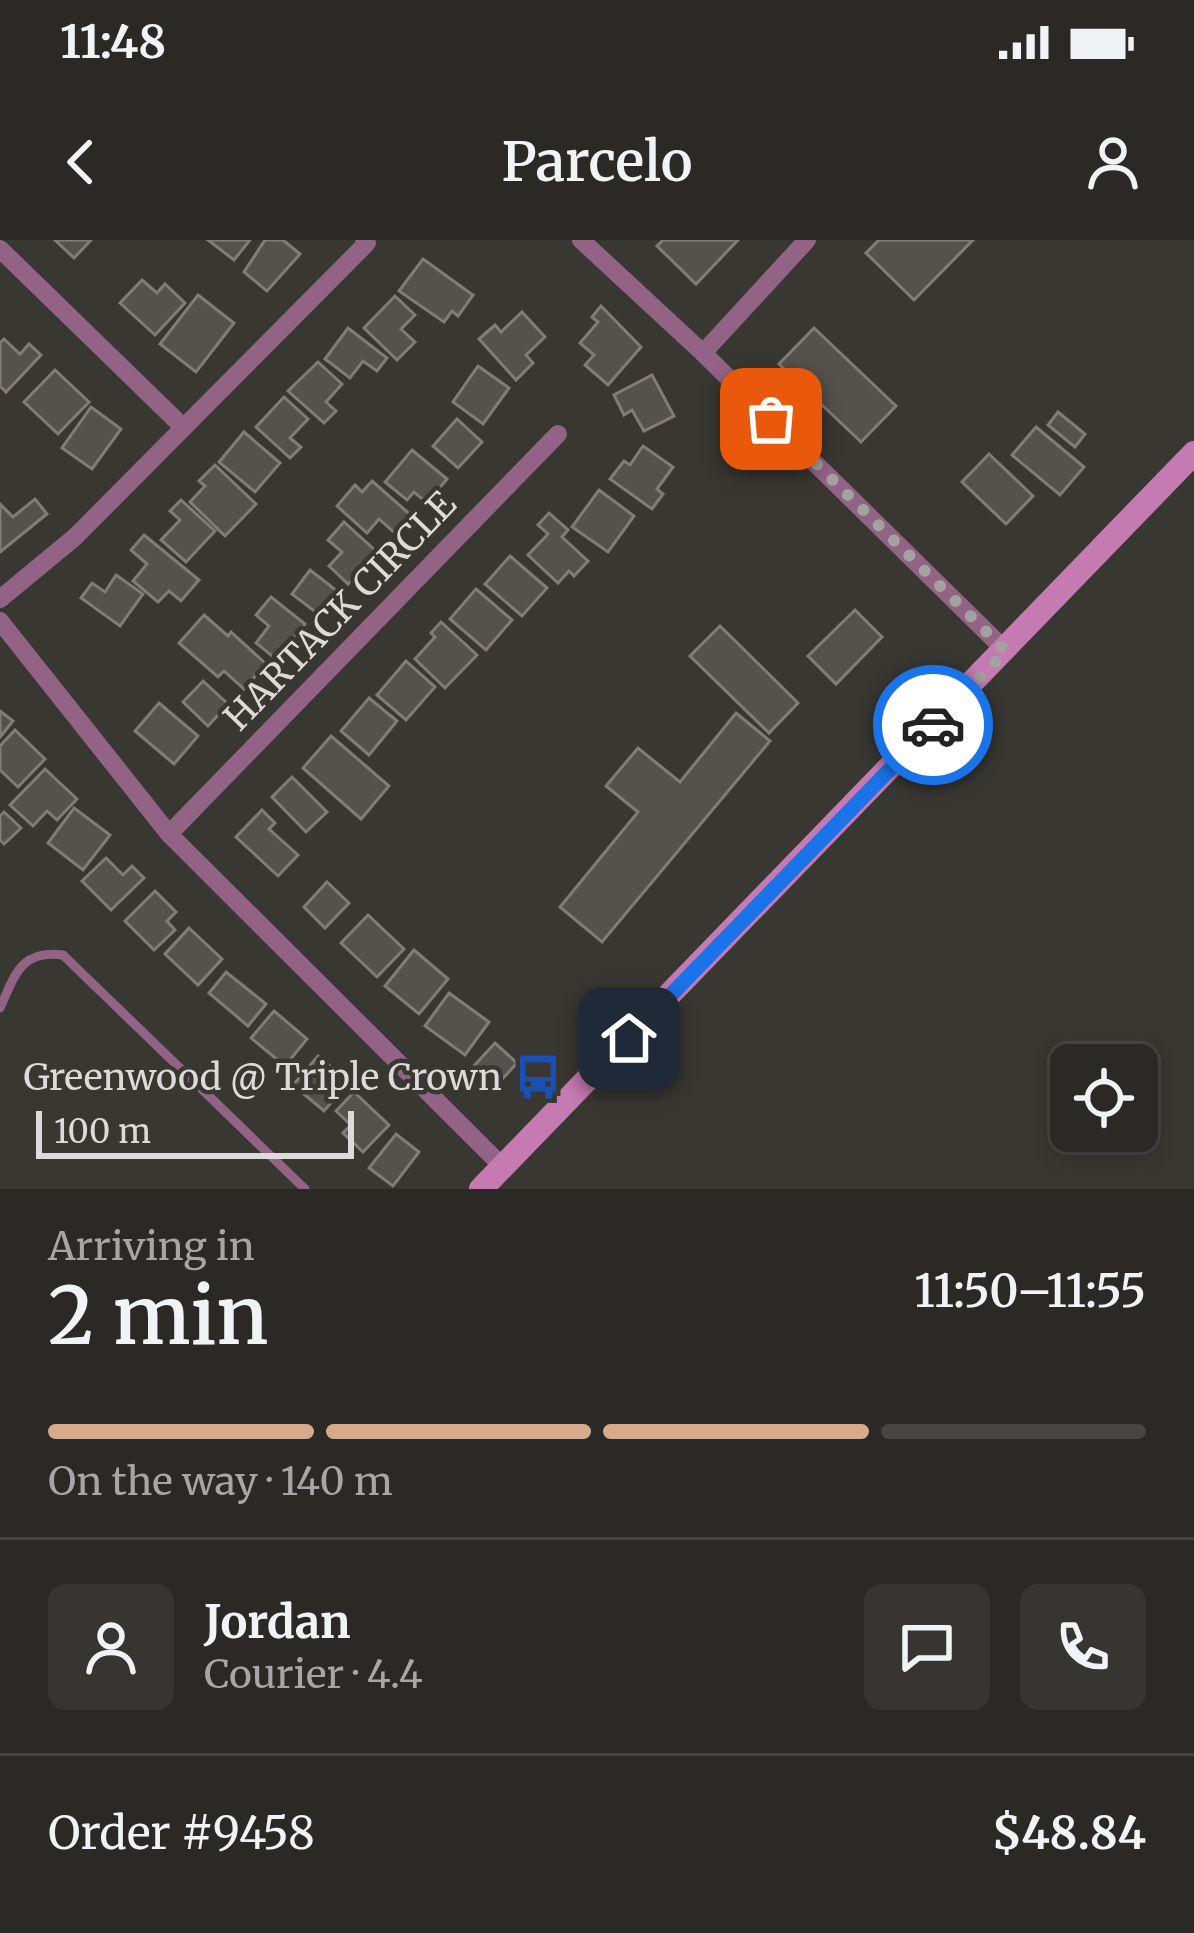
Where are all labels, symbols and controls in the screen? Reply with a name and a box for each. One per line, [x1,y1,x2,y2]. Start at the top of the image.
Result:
text: 11:48 [60,14,166,70]
text: Parcelo [501,128,693,196]
icon: back [48,129,114,195]
icon: person [1080,129,1146,195]
pin [720,368,822,470]
icon: bag [738,386,804,452]
street label: HARTACK CIRCLE [215,482,466,740]
courier [873,665,993,785]
icon: car [900,692,966,758]
pin [578,987,680,1089]
icon: home [596,1005,662,1071]
map controls [1050,1044,1158,1152]
button: locate [1050,1044,1158,1152]
bus stop icon: Greenwood @ Triple Crown [513,1052,563,1102]
place label: Greenwood @ Triple Crown [23,1055,502,1100]
scale bar [36,1105,354,1158]
text: 100 m [54,1111,151,1152]
text: Arriving in [48,1222,255,1271]
text: 11:50–11:55 [914,1263,1146,1319]
text: 2 min [48,1267,268,1365]
text: On the way · 140 m [48,1457,393,1506]
button: person [48,1584,174,1710]
button: chat [864,1584,990,1710]
button: phone [1020,1584,1146,1710]
text: Jordan [204,1594,351,1650]
text: Courier · 4.4 [204,1650,423,1699]
text: Order #9458 [48,1805,315,1861]
text: $48.84 [992,1805,1146,1861]

